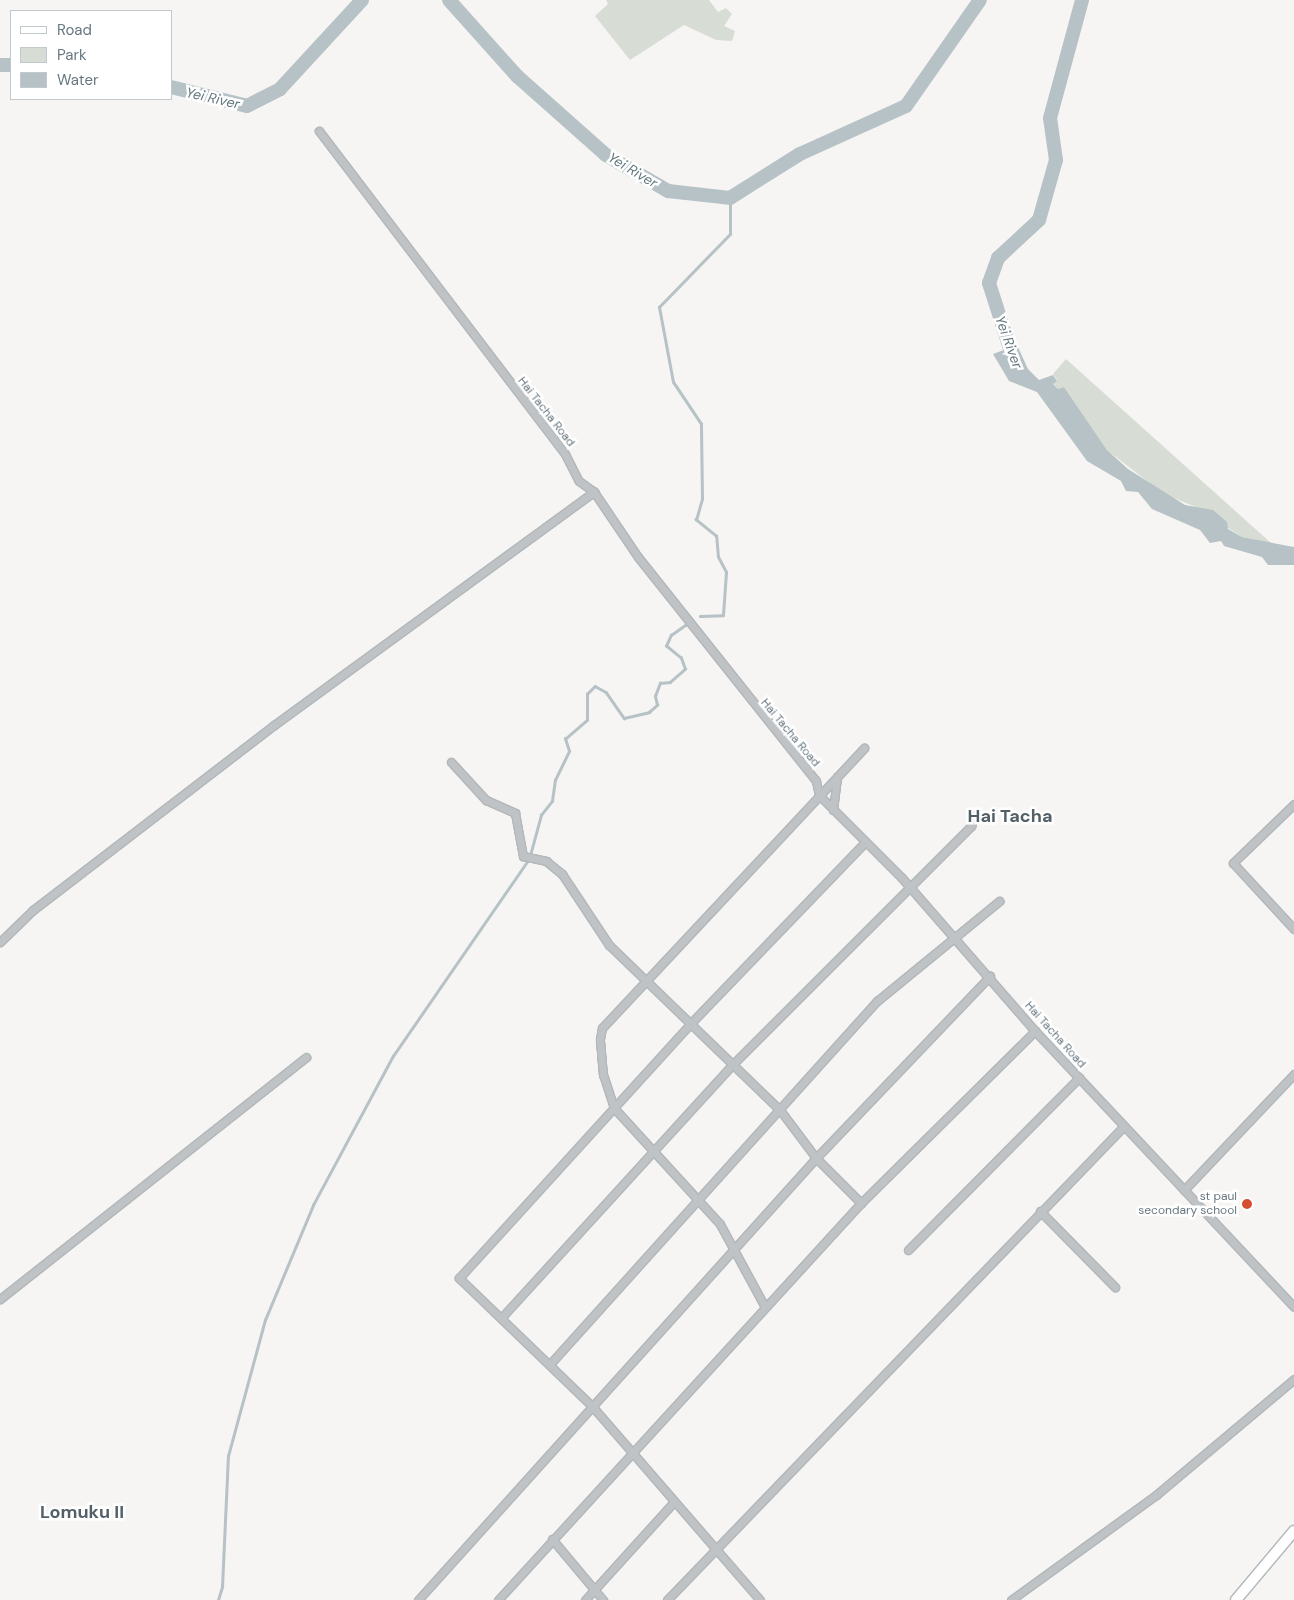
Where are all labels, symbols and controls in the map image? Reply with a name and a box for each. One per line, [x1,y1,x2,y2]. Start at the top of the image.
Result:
legend [10,10,172,100]
text: Road [57,20,92,40]
text: Park [57,45,87,65]
text: Water [57,70,98,90]
water label: Yei River [185,84,241,112]
water label: Yei River [605,149,661,191]
water label: Yei River [992,313,1026,371]
street label: Hai Tacha Road [514,374,578,450]
street label: Hai Tacha Road [757,696,823,770]
district label: Hai Tacha [968,805,1052,827]
street label: Hai Tacha Road [1021,999,1089,1071]
place label: st paul secondary school [1138,1190,1237,1218]
marker: st paul secondary school [1241,1198,1253,1210]
district label: Lomuku II [40,1501,124,1523]

